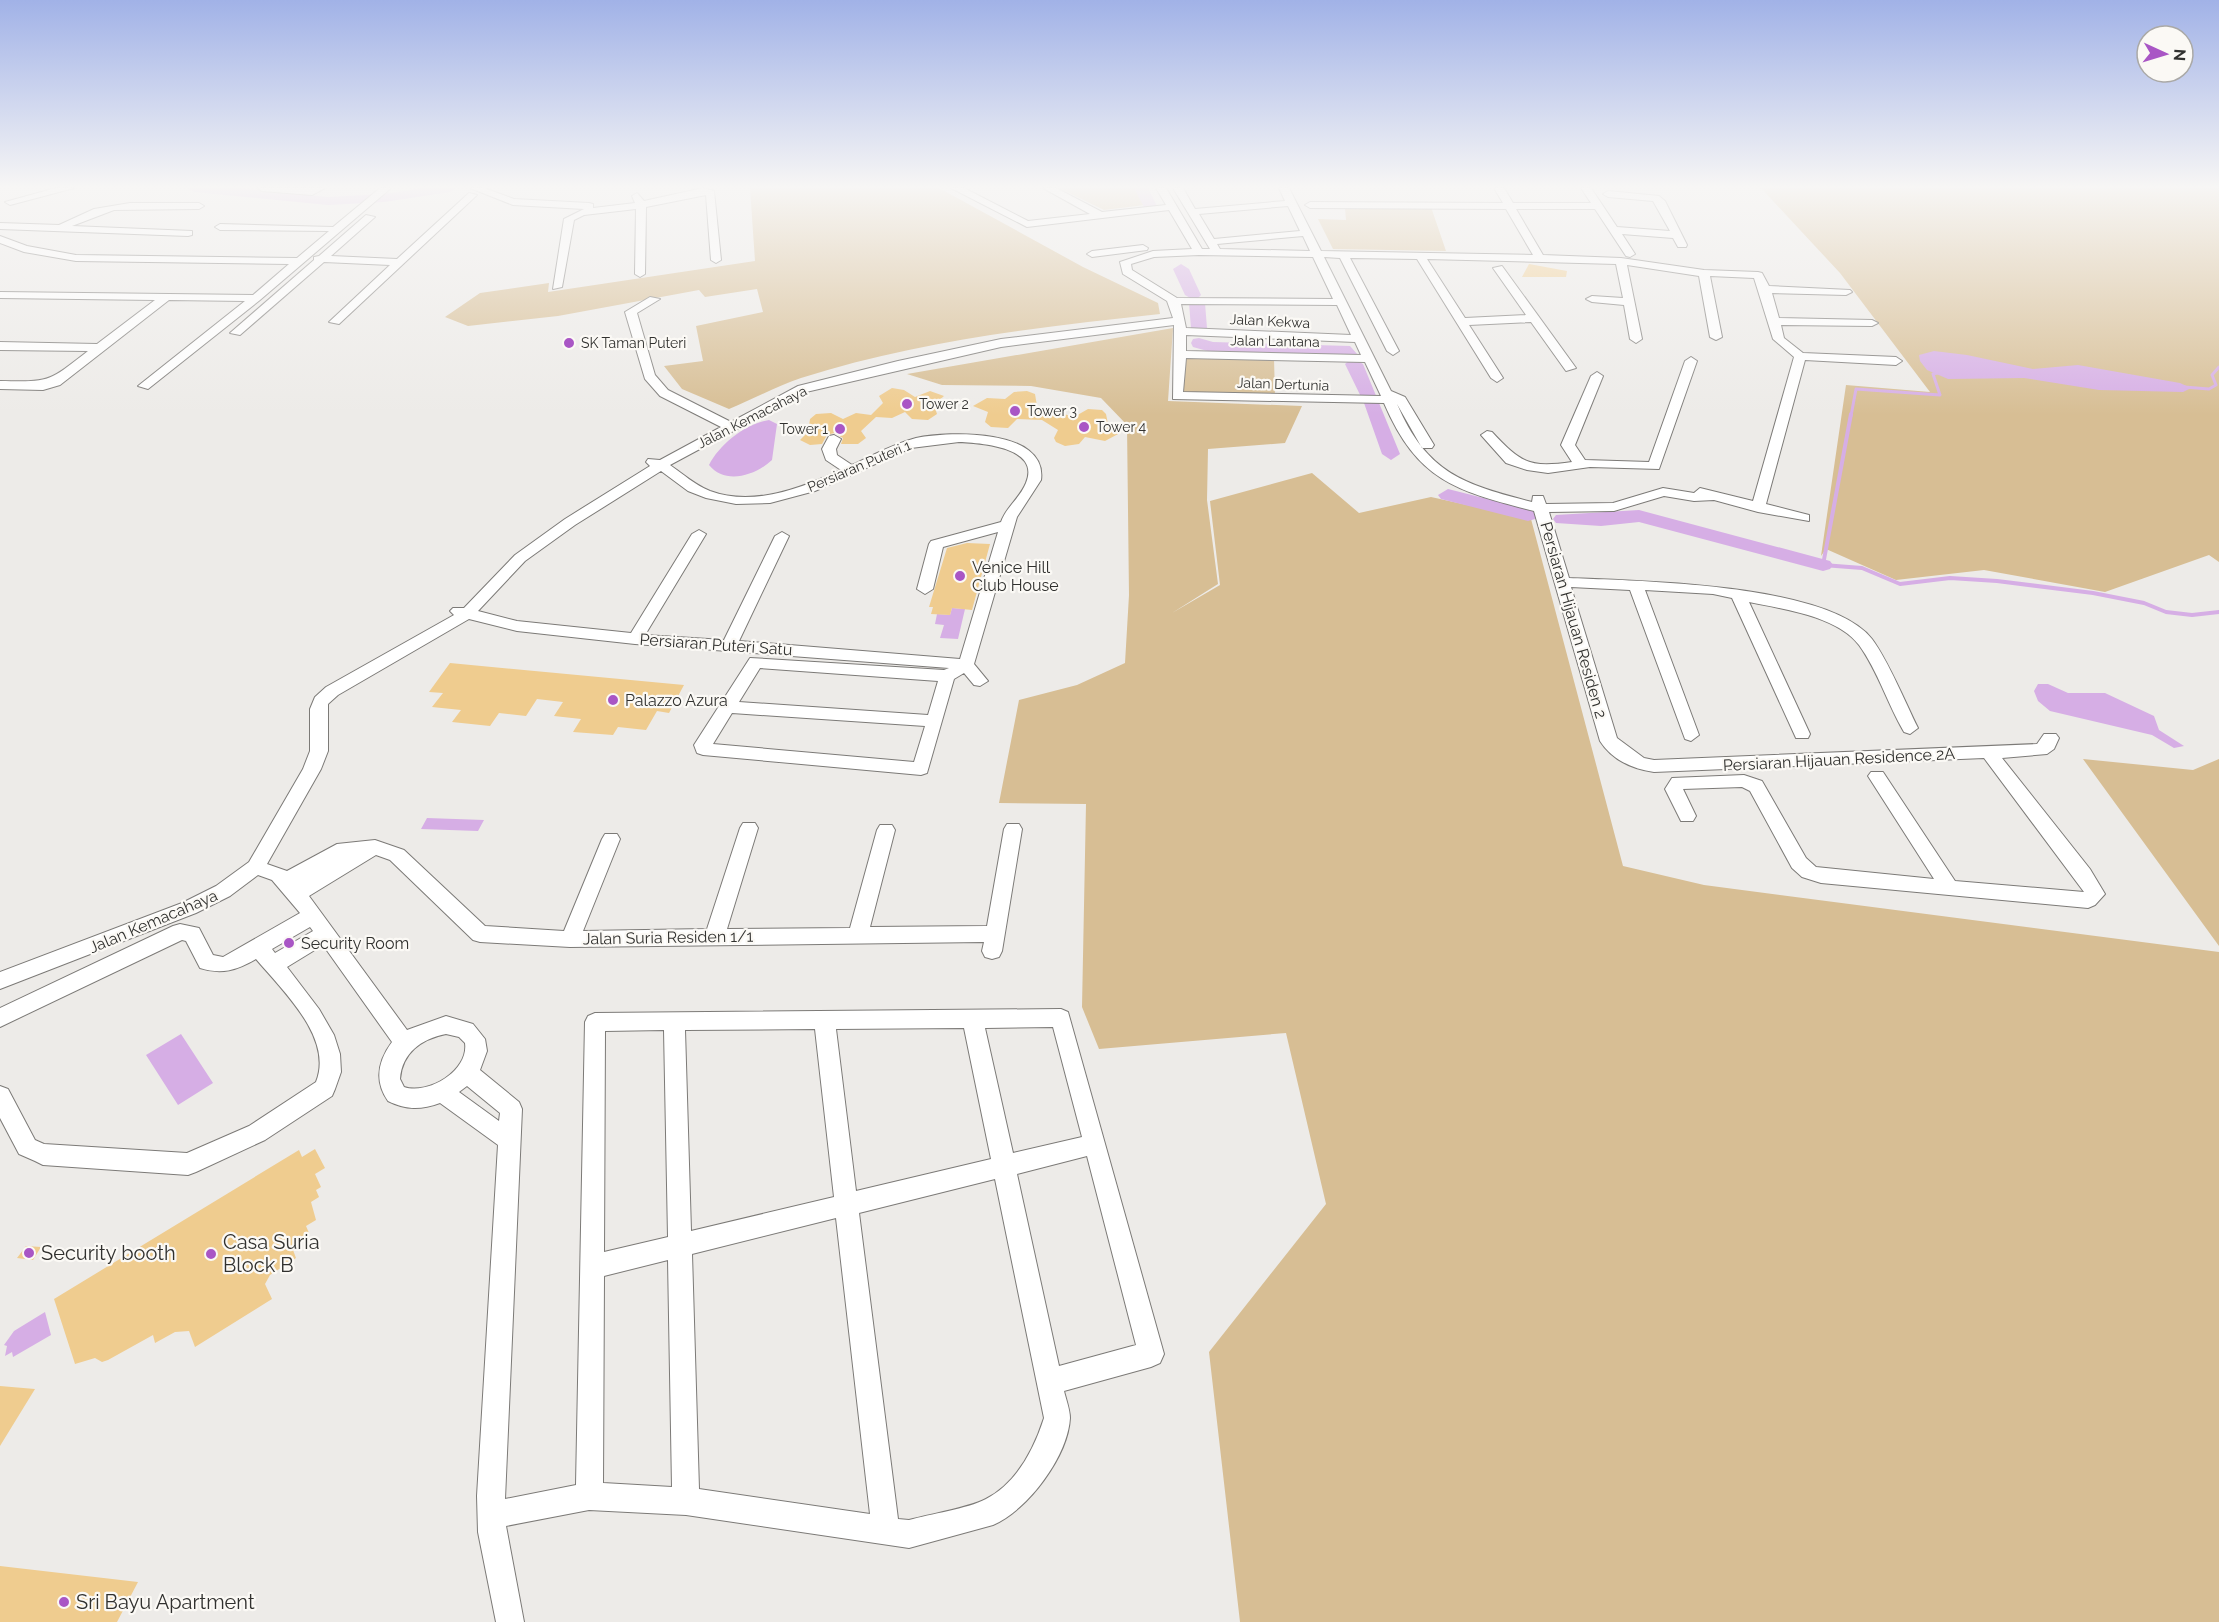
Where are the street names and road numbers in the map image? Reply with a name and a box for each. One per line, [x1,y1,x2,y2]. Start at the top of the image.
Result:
street label: Jalan Kekwa [1229,311,1311,331]
street label: Jalan Lantana [1230,332,1320,350]
street label: Jalan Dertunia [1237,374,1329,394]
street label: Jalan Kemacahaya [695,382,809,452]
street label: Persiaran Puteri 1 [805,437,913,495]
street label: Persiaran Hijauan Residen 2 [1536,520,1611,721]
street label: Persiaran Puteri Satu [639,630,793,659]
street label: Persiaran Hijauan Residence 2A [1722,744,1956,775]
street label: Jalan Kemacahaya [86,886,220,957]
street label: Jalan Suria Residen 1/1 [583,927,754,948]

